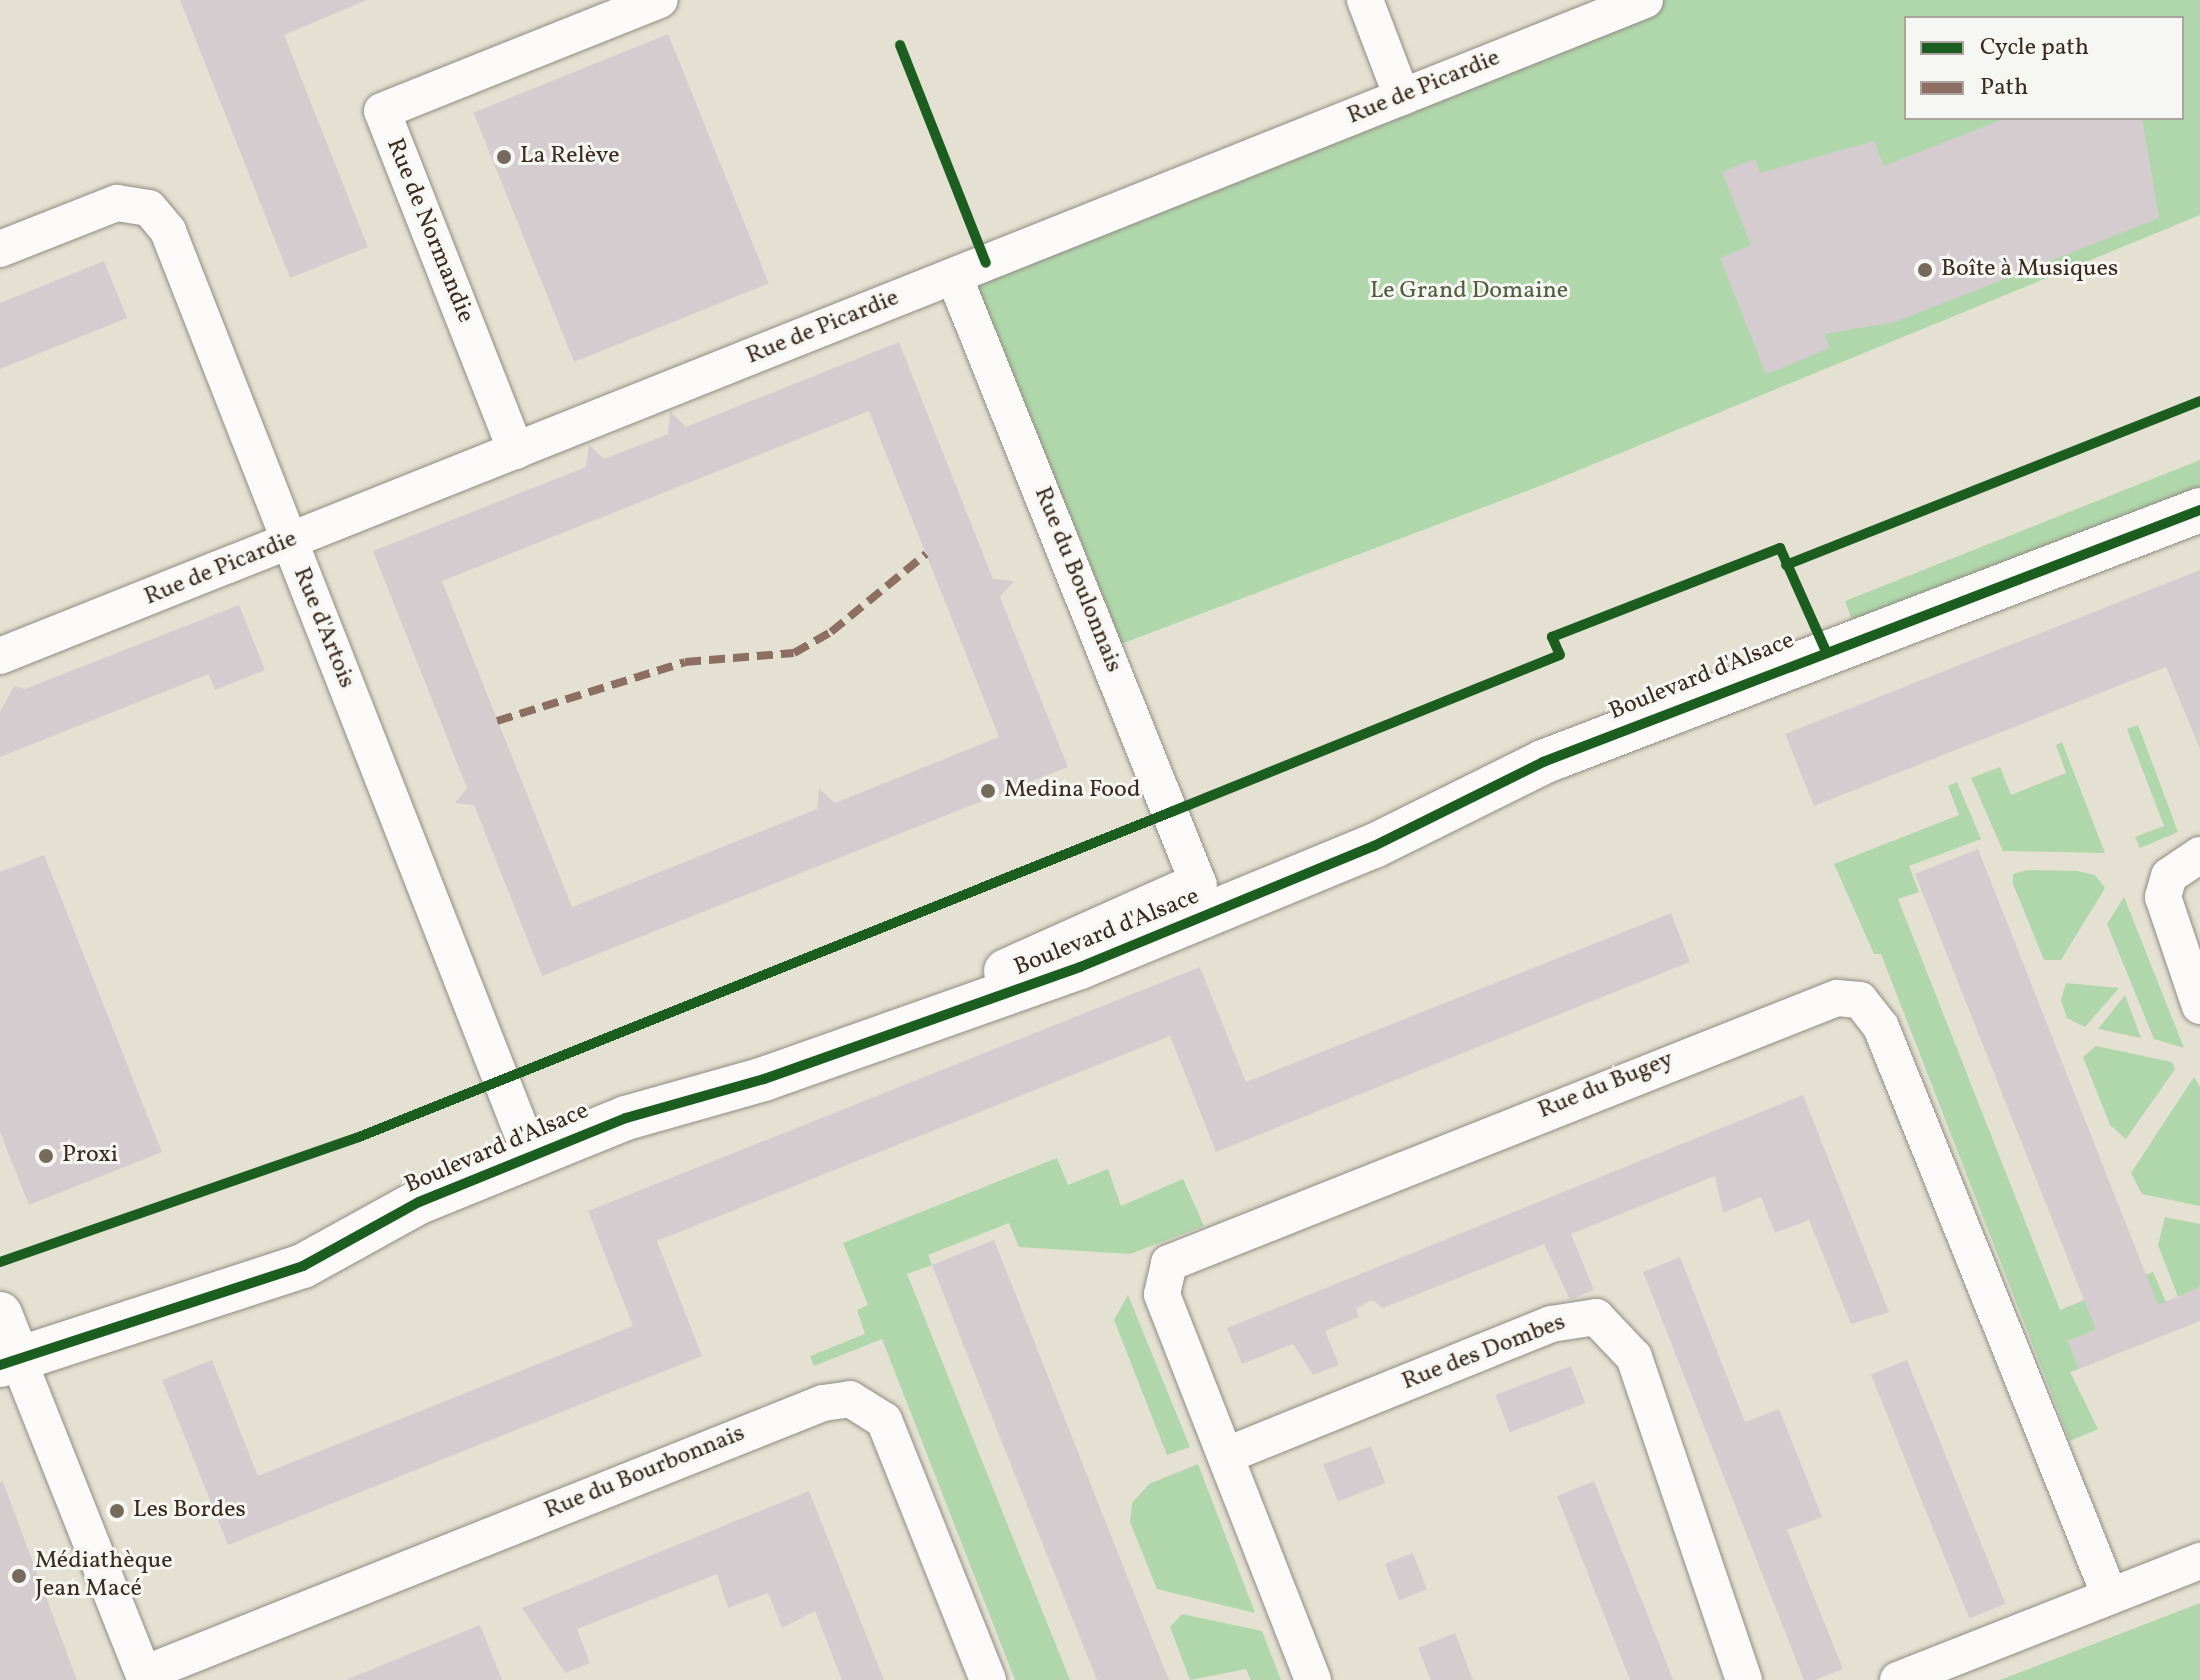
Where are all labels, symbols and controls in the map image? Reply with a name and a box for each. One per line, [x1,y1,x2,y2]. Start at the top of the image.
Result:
legend [1904,16,2184,120]
text: Cycle path [1980,31,2089,65]
street label: Rue de Picardie [1344,44,1504,132]
text: Path [1980,71,2028,105]
street label: Rue de Normandie [379,135,479,327]
place label: La Relève [520,143,620,171]
marker: La Relève [495,148,513,166]
place label: Boîte à Musiques [1941,256,2118,284]
marker: Boîte à Musiques [1916,261,1934,279]
park label: Le Grand Domaine [1370,278,1568,306]
street label: Rue de Picardie [743,284,903,372]
street label: Rue du Boulonnais [1027,483,1127,677]
street label: Rue de Picardie [141,525,301,613]
street label: Rue d'Artois [286,564,360,692]
street label: Boulevard d'Alsace [1605,627,1799,727]
place label: Medina Food [1004,777,1140,805]
marker: Medina Food [979,782,997,800]
street label: Boulevard d'Alsace [1010,883,1204,983]
street label: Rue du Bugey [1534,1046,1678,1126]
street label: Boulevard d'Alsace [401,1097,593,1201]
place label: Proxi [62,1142,118,1170]
marker: Proxi [37,1147,55,1165]
street label: Rue des Dombes [1398,1309,1570,1397]
street label: Rue du Bourbonnais [541,1420,749,1526]
place label: Les Bordes [133,1497,246,1525]
marker: Les Bordes [108,1502,126,1520]
place label: Médiathèque Jean Macé [35,1548,173,1604]
marker: Médiathèque Jean Macé [10,1567,28,1585]

